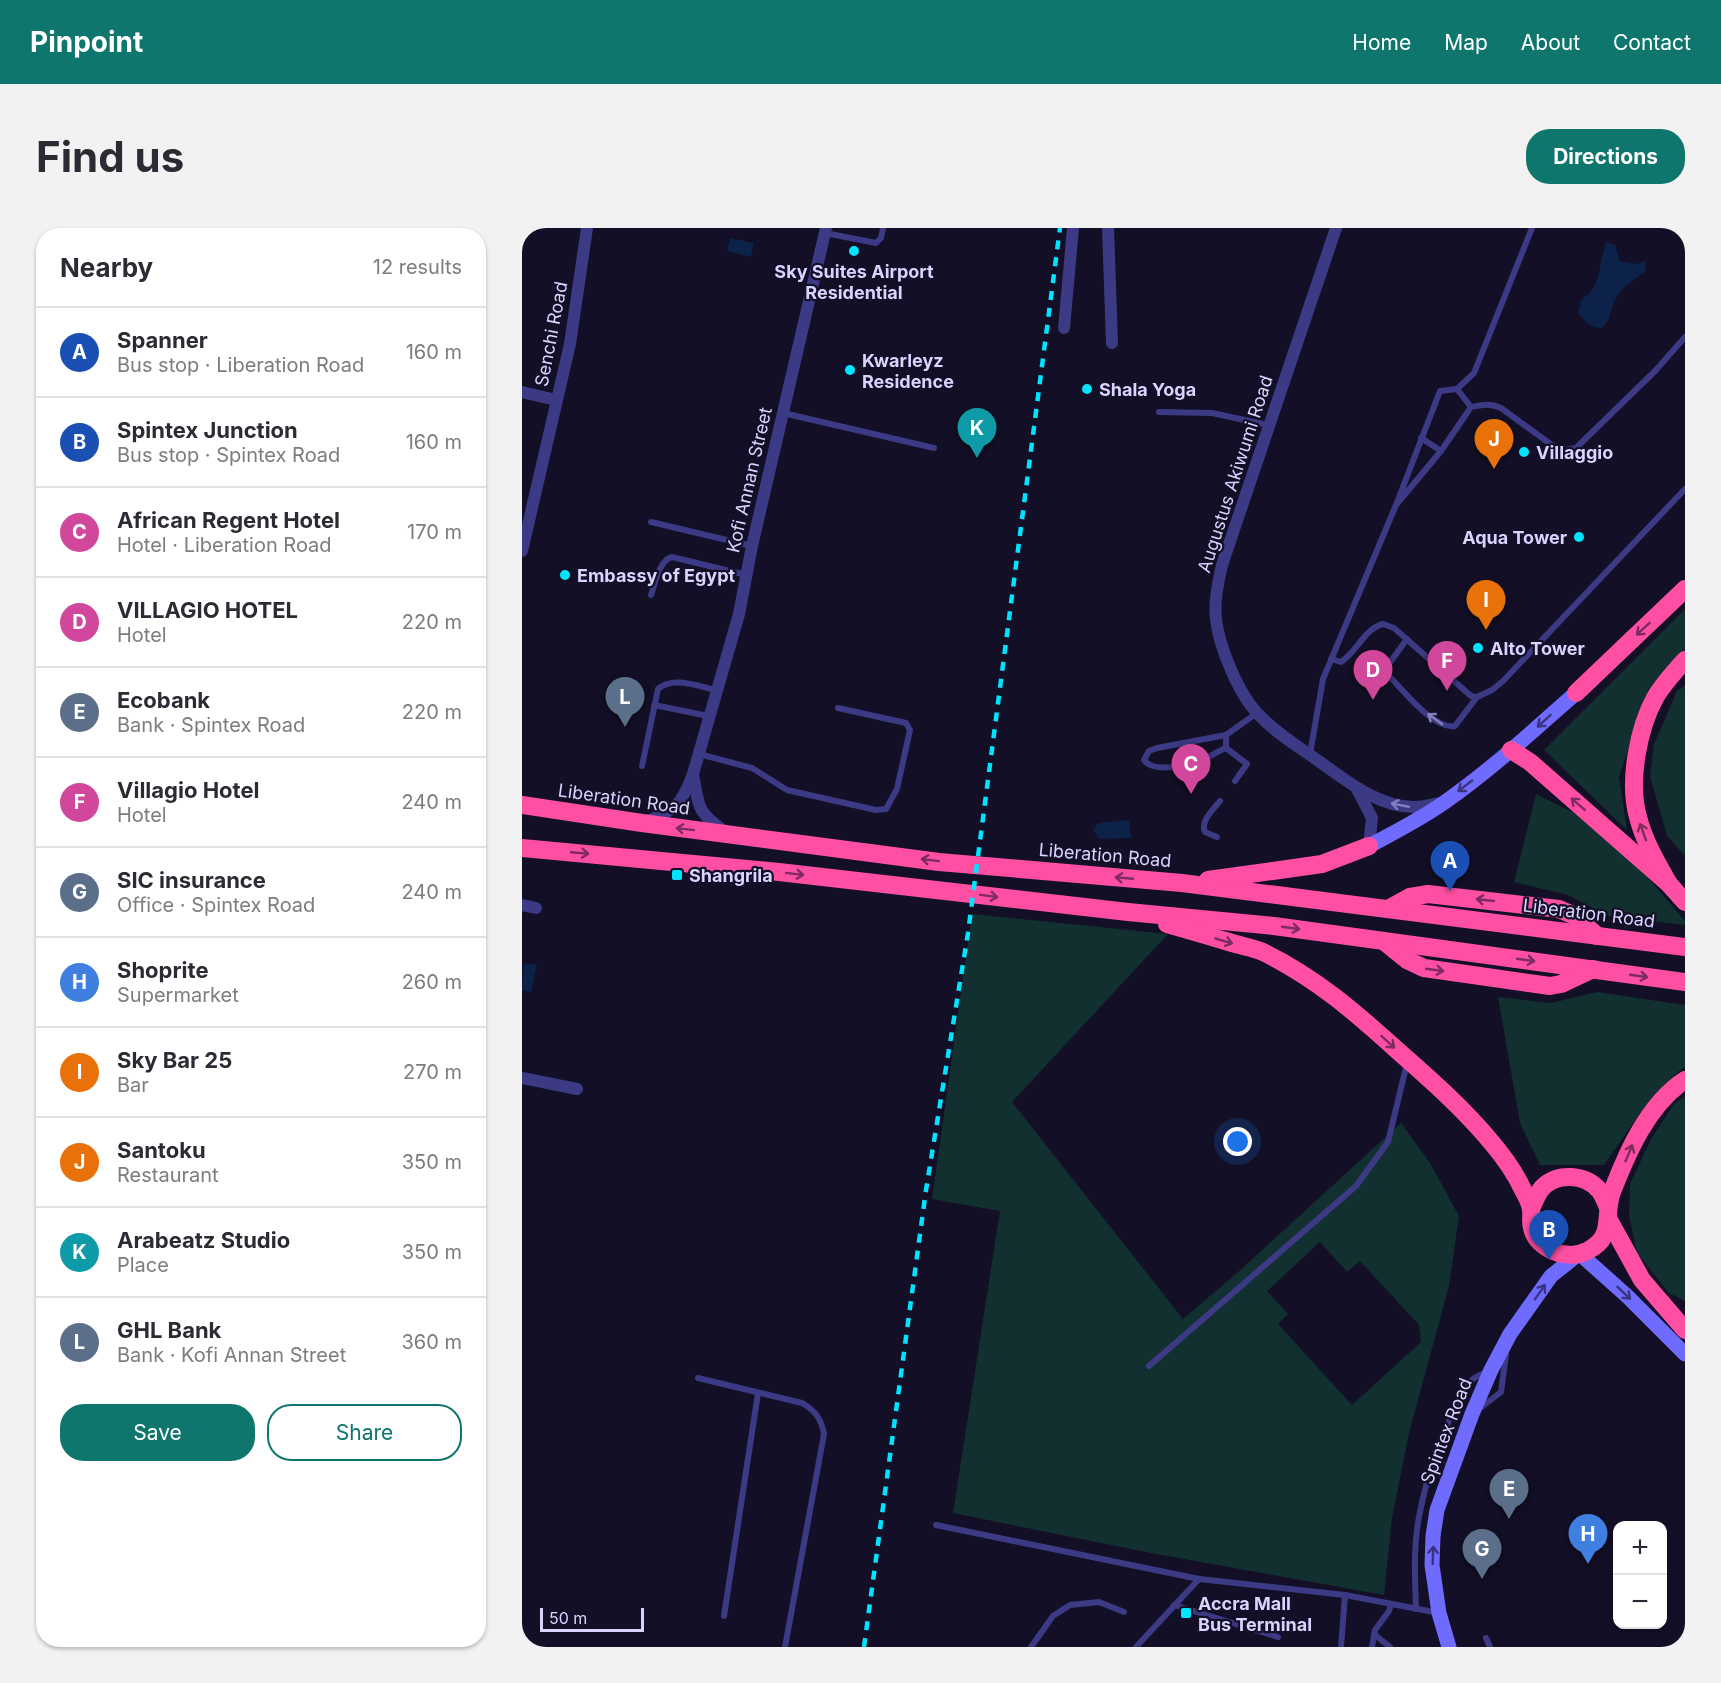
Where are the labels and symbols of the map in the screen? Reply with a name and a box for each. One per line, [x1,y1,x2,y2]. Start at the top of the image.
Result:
marker: Sky Suites Airport Residential [847,244,861,258]
place label: Sky Suites Airport Residential [774,261,934,303]
street label: Senchi Road [531,280,571,388]
place label: Kwarleyz Residence [862,350,954,392]
marker: Kwarleyz Residence [843,363,857,377]
street label: Augustus Akiwumi Road [1193,373,1277,575]
place label: Shala Yoga [1099,379,1196,400]
marker: Shala Yoga [1080,382,1094,396]
street label: Kofi Annan Street [722,405,776,555]
pin: K [958,408,996,458]
pin: J [1474,420,1514,469]
place label: Villaggio [1536,442,1613,463]
marker: Villaggio [1517,445,1531,459]
place label: Aqua Tower [1462,527,1567,548]
marker: Aqua Tower [1572,530,1586,544]
place label: Embassy of Egypt [577,565,736,586]
marker: Embassy of Egypt [558,568,572,582]
pin: I [1466,580,1506,630]
one-way arrow [1635,622,1650,636]
place label: Alto Tower [1490,638,1585,659]
marker: Alto Tower [1471,641,1485,655]
pin: F [1428,642,1466,691]
pin: D [1354,650,1392,700]
pin: L [606,678,644,727]
one-way arrow [1427,713,1443,726]
one-way arrow [1536,714,1551,728]
pin: C [1172,744,1210,794]
street label: Liberation Road [557,779,691,819]
one-way arrow [1458,780,1474,793]
one-way arrow [1570,797,1585,811]
one-way arrow [1390,799,1410,810]
one-way arrow [676,823,696,834]
one-way arrow [1636,823,1647,842]
street label: Liberation Road [1038,839,1172,871]
pin: A [1430,842,1470,891]
one-way arrow [570,848,590,859]
one-way arrow [920,855,940,866]
place label: Shangrila [689,865,773,886]
marker: Shangrila [670,868,684,882]
one-way arrow [785,868,805,879]
one-way arrow [1115,872,1134,883]
one-way arrow [979,891,998,902]
street label: Liberation Road [1522,894,1656,932]
one-way arrow [1476,895,1496,906]
one-way arrow [1280,922,1300,933]
one-way arrow [1214,936,1233,947]
one-way arrow [1515,955,1535,966]
one-way arrow [1424,964,1444,975]
one-way arrow [1629,970,1648,981]
one-way arrow [1381,1035,1396,1049]
your location [1223,1127,1252,1156]
one-way arrow [1624,1144,1635,1162]
pin: B [1530,1210,1568,1260]
one-way arrow [1534,1284,1546,1300]
one-way arrow [1616,1286,1631,1300]
street label: Spintex Road [1416,1375,1476,1487]
pin: E [1490,1470,1528,1519]
pin: H [1568,1514,1608,1564]
pin: G [1462,1530,1502,1579]
one-way arrow [1427,1545,1438,1565]
place label: Accra Mall Bus Terminal [1198,1593,1312,1635]
scale bar [540,1605,644,1632]
marker: Accra Mall Bus Terminal [1179,1606,1193,1620]

